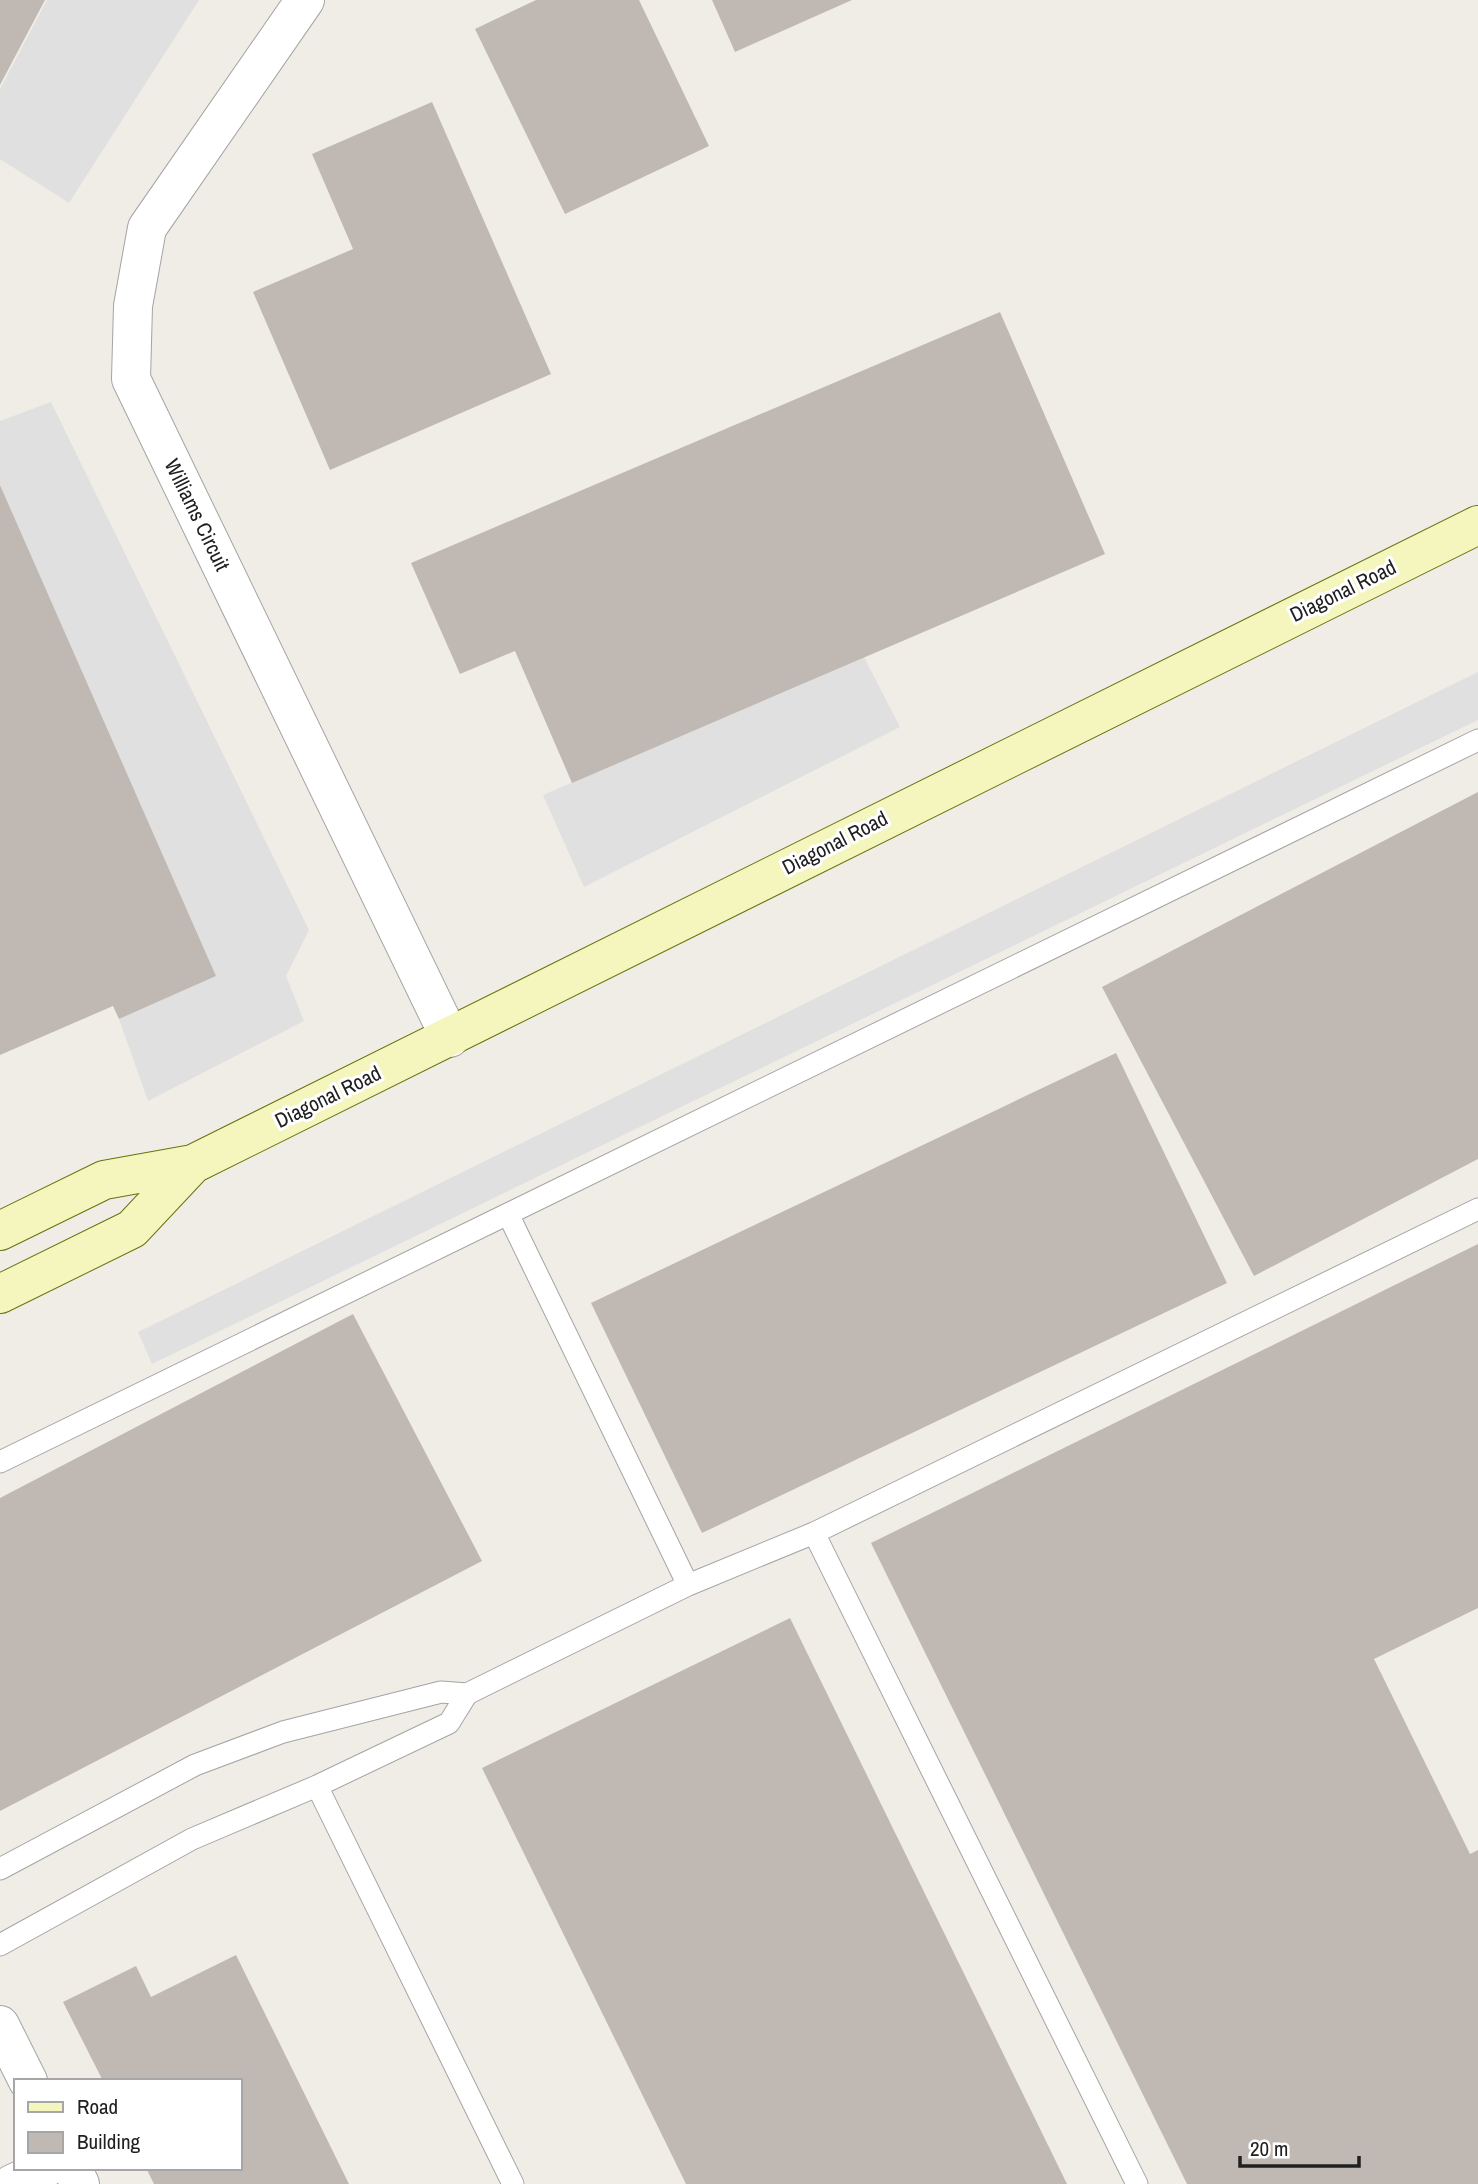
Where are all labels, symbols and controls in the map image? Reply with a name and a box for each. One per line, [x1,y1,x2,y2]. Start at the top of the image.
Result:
street label: Williams Circuit [158,454,237,576]
street label: Diagonal Road [1285,552,1401,629]
street label: Diagonal Road [777,804,893,882]
street label: Diagonal Road [270,1058,386,1135]
legend [14,2079,242,2170]
text: Road [77,2092,118,2121]
scale bar [1240,2124,1359,2168]
text: Building [77,2127,141,2156]
text: 20 m [1250,2134,1288,2163]

